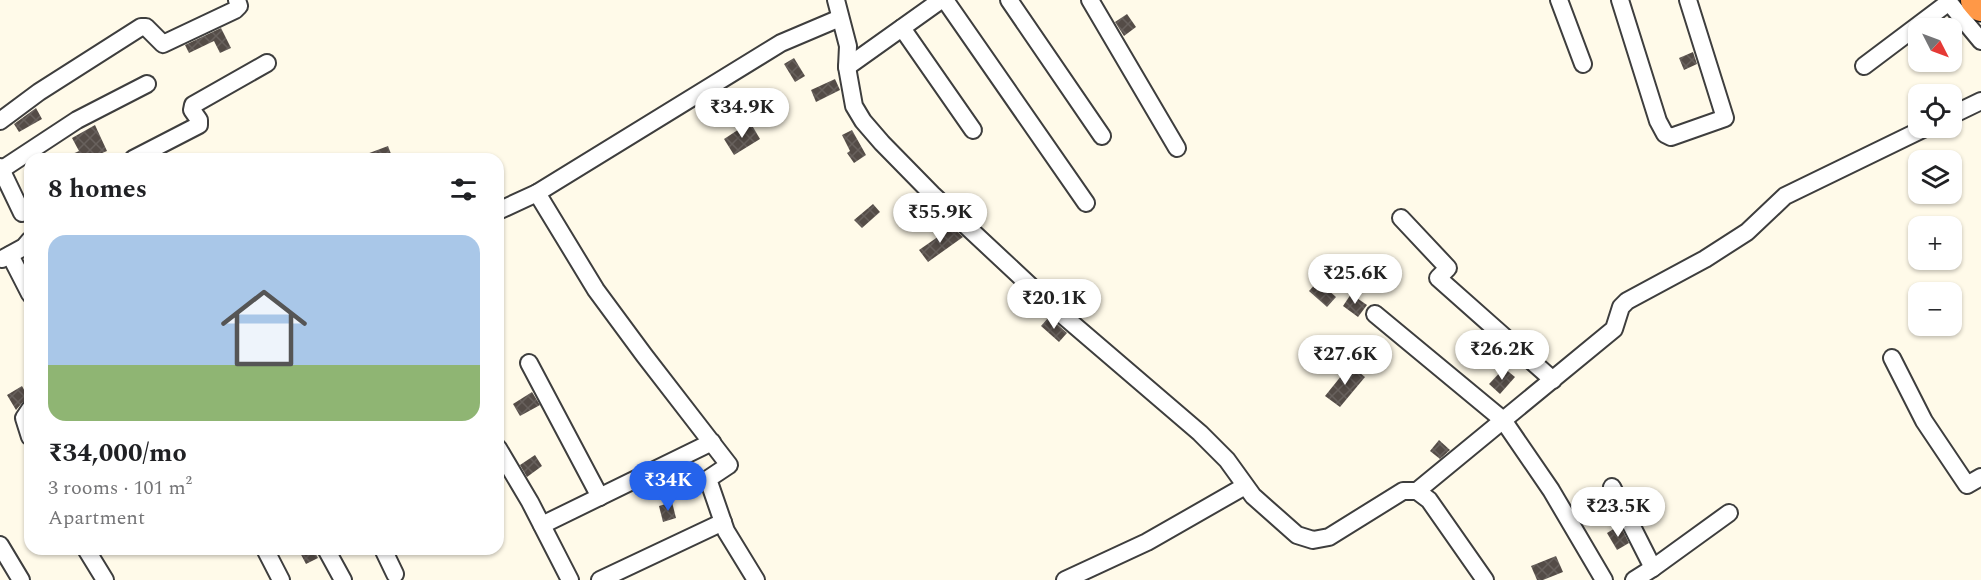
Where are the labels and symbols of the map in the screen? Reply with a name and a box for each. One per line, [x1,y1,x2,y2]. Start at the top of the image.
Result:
north arrow [1908,18,1962,72]
pin: ₹34.9K [693,88,791,139]
pin: ₹55.9K [891,193,989,244]
pin: ₹25.6K [1306,254,1404,305]
pin: ₹20.1K [1005,279,1103,330]
pin: ₹26.2K [1453,330,1551,381]
pin: ₹27.6K [1296,335,1394,386]
pin: ₹34K [632,461,704,512]
pin: ₹23.5K [1569,487,1667,538]

